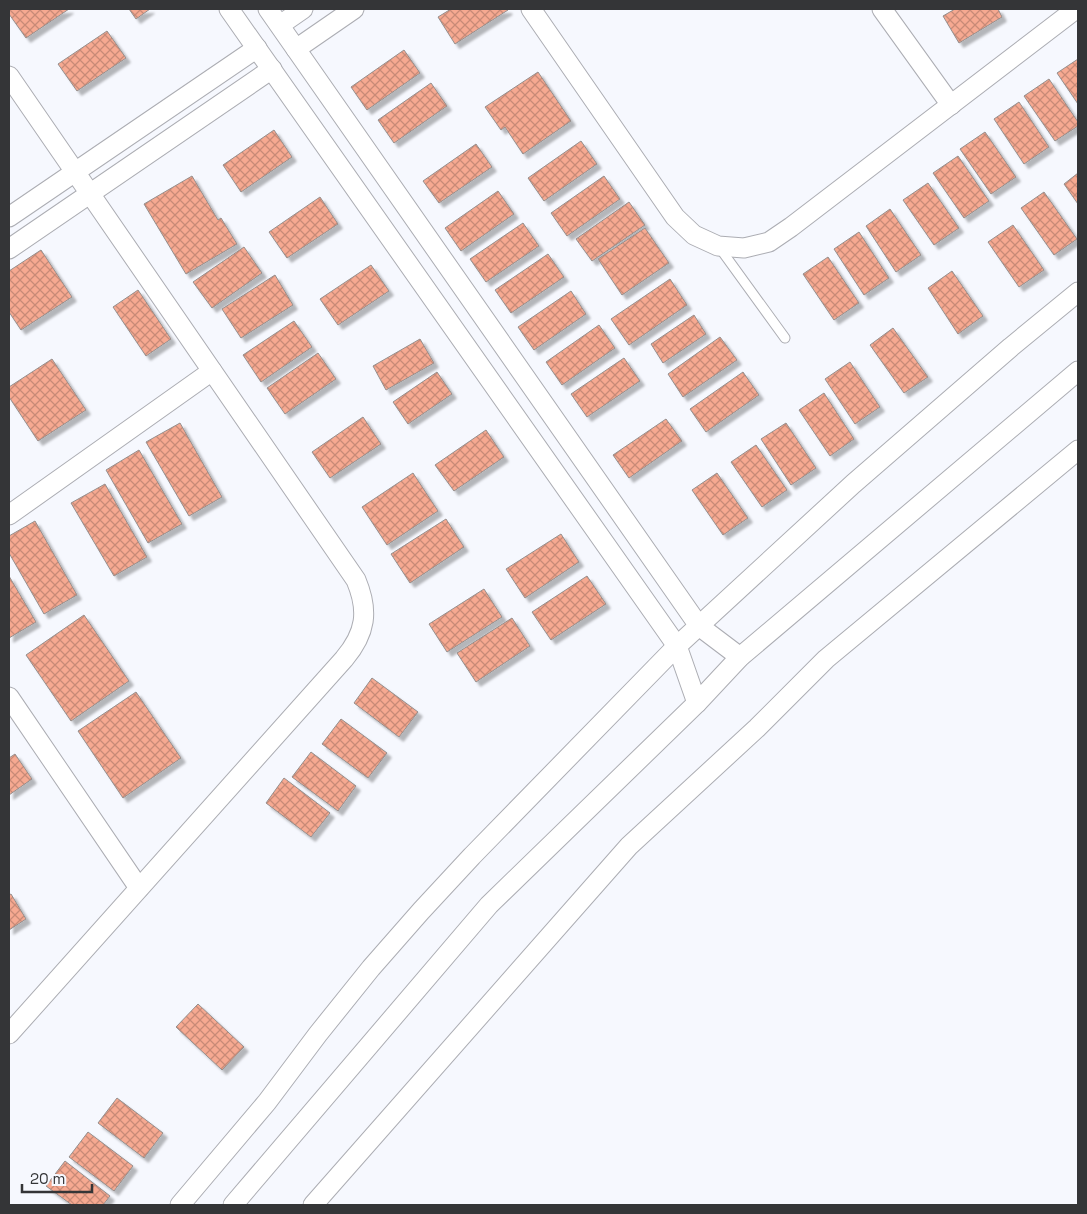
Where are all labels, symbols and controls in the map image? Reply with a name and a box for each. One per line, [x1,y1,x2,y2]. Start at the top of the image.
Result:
scale bar [22,1162,92,1194]
text: 20 m [30,1169,65,1188]

